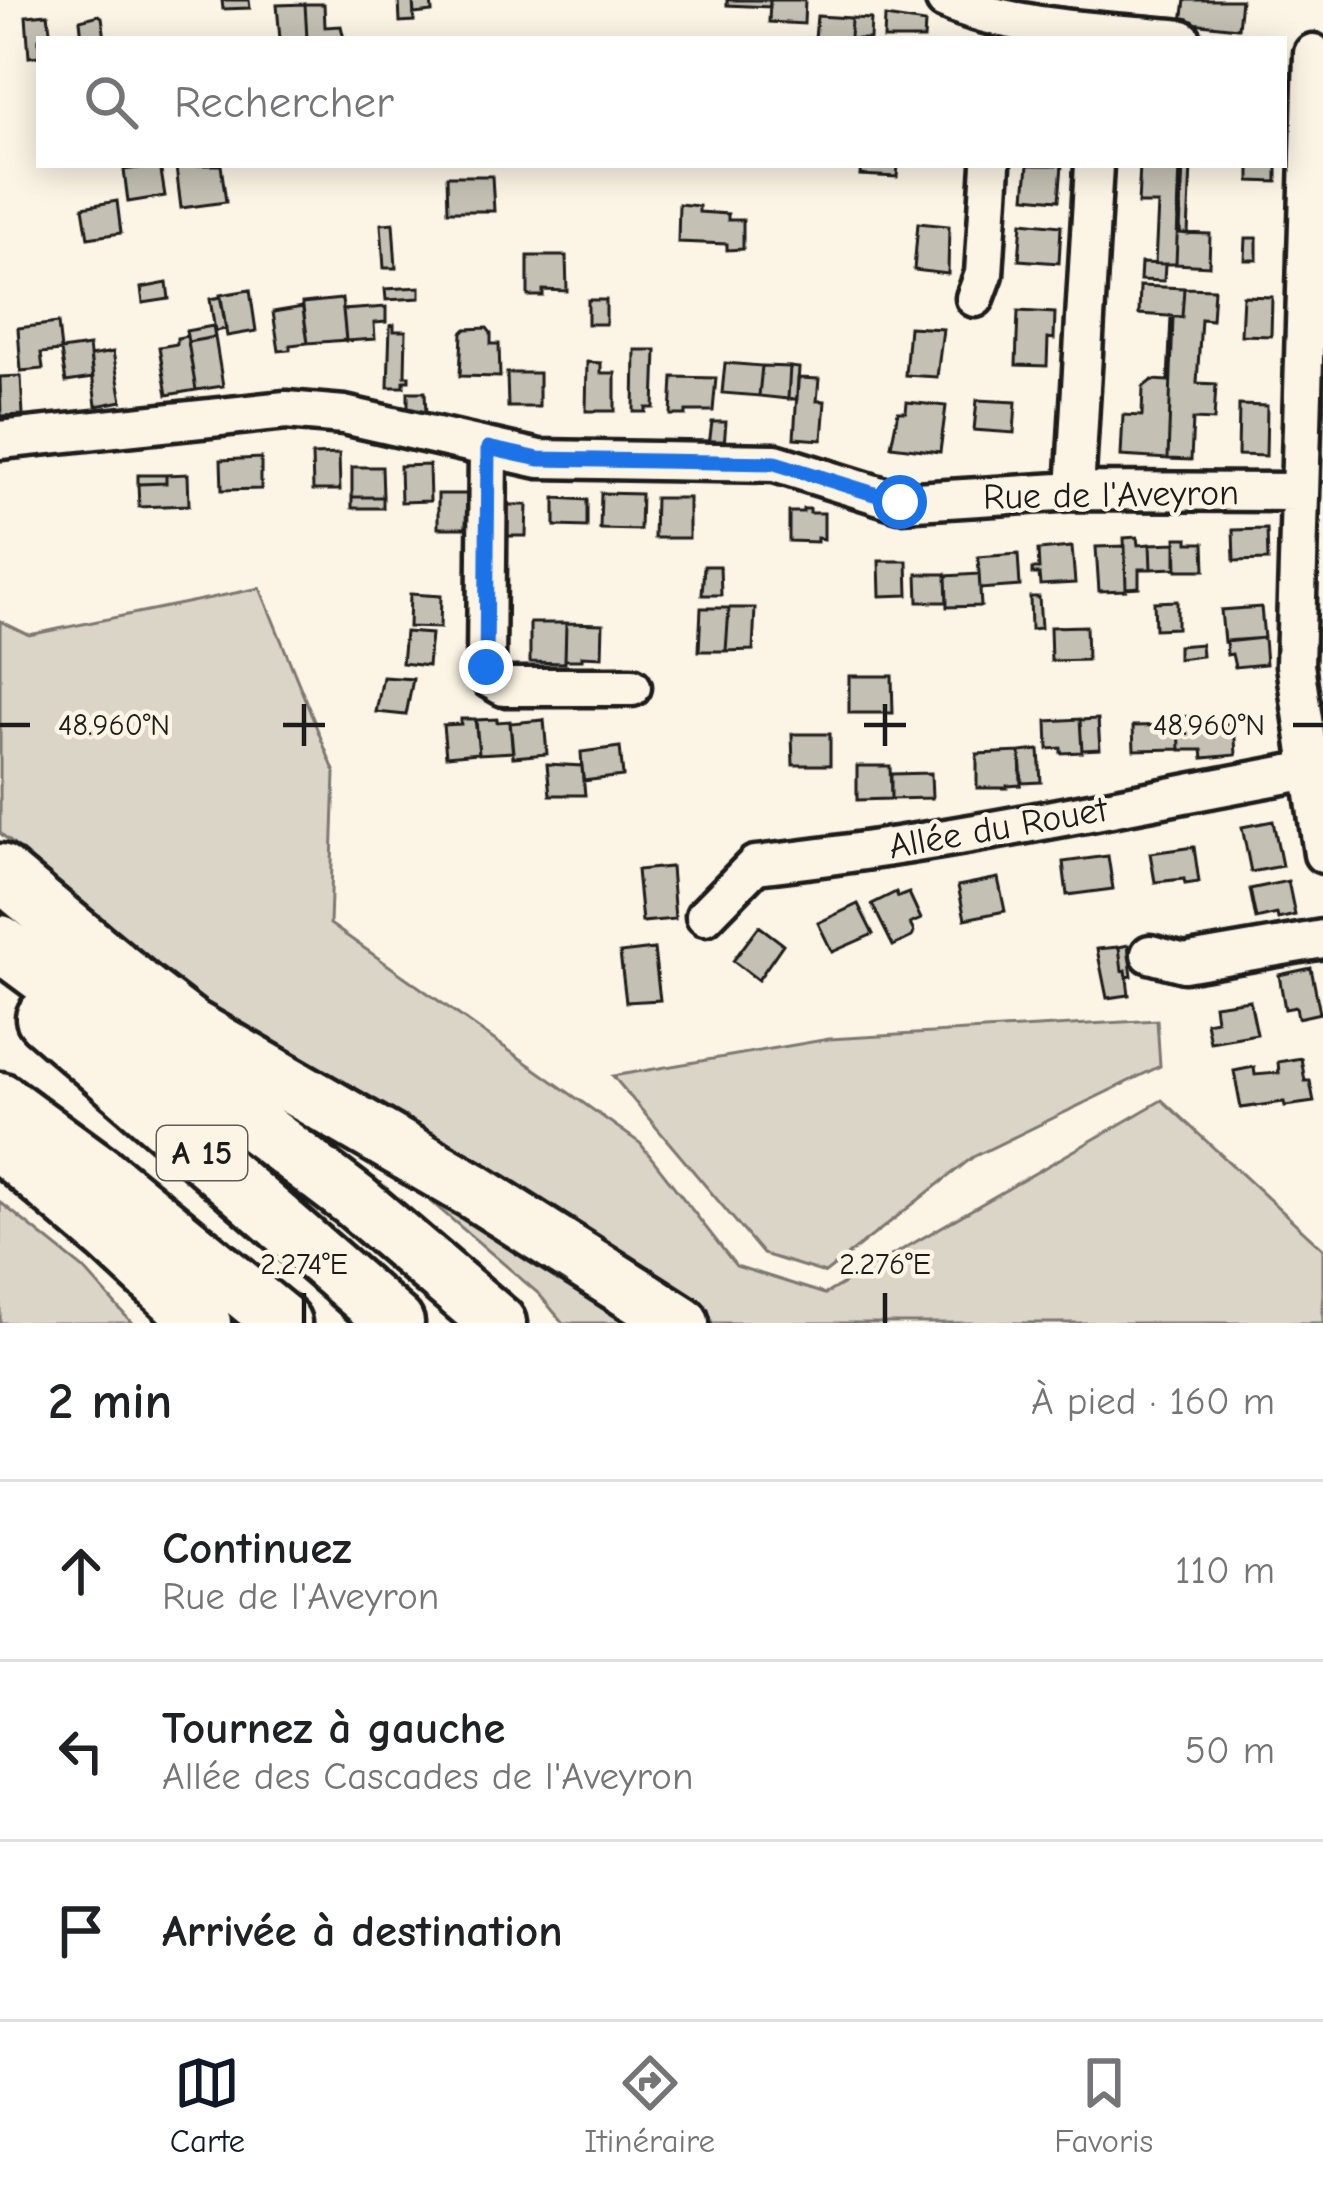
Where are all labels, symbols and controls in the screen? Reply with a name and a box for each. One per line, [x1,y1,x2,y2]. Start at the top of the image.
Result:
search box [36,36,1287,168]
icon: search [78,69,144,135]
text: Rechercher [174,76,394,128]
street label: Rue de l'Aveyron [983,472,1239,518]
route start [873,475,927,529]
route end [459,640,513,694]
text: 48.960°N [58,708,170,743]
text: 48.960°N [1153,708,1265,743]
street label: Allée du Rouet [886,788,1112,867]
road number: A 15 [157,1126,247,1180]
text: 2.274°E [260,1247,348,1282]
text: 2.276°E [839,1247,931,1282]
text: 2 min [48,1372,172,1431]
text: À pied · 160 m [1031,1379,1275,1424]
text: Continuez [162,1522,352,1574]
icon: ahead [48,1538,114,1604]
text: 110 m [1175,1548,1275,1593]
text: Rue de l'Aveyron [162,1574,439,1619]
text: Tournez à gauche [162,1702,505,1754]
icon: left [48,1718,114,1784]
text: 50 m [1185,1728,1275,1773]
text: Allée des Cascades de l'Aveyron [162,1754,693,1799]
icon: arrive [48,1898,114,1964]
text: Arrivée à destination [162,1905,563,1957]
tab: Carte [170,2050,245,2160]
tab: Itinéraire [584,2050,715,2160]
tab: Favoris [1054,2050,1153,2160]

